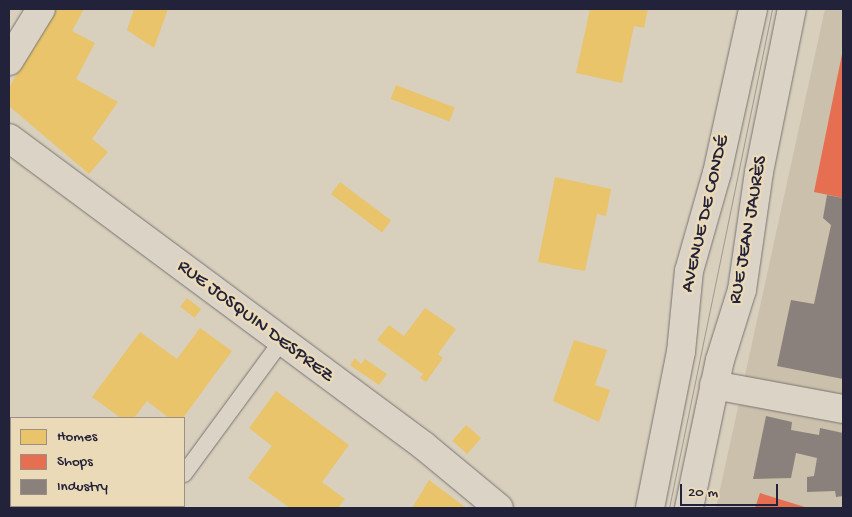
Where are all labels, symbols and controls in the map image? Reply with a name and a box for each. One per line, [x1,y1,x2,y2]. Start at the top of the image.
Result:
street label: AVENUE DE CONDÉ [677,133,735,295]
street label: RUE JEAN JAURÈS [725,154,773,306]
street label: RUE JOSQUIN DESPREZ [172,256,338,388]
legend [10,417,185,507]
text: Homes [57,428,97,446]
text: Shops [57,453,93,471]
scale bar [682,474,780,506]
text: Industry [57,478,108,496]
text: 20 m [688,484,718,502]

